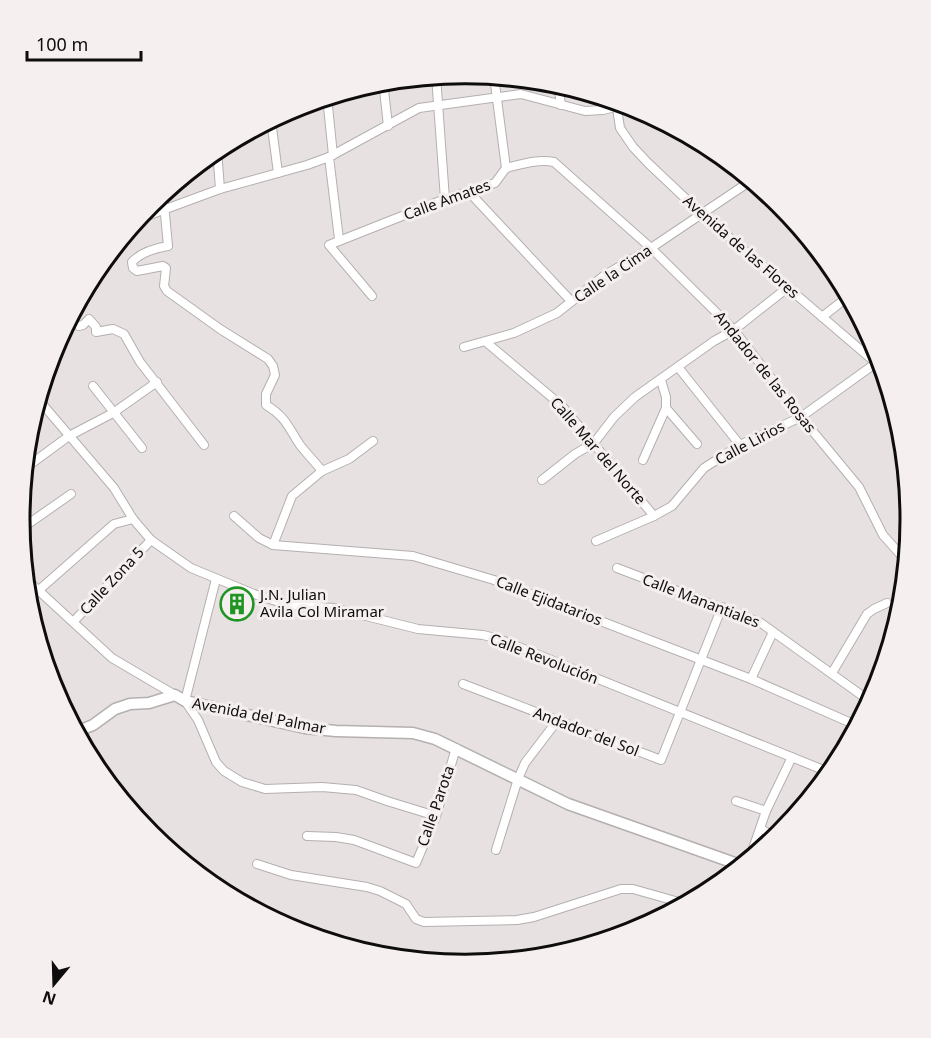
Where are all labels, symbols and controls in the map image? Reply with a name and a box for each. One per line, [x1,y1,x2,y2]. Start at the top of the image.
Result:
scale bar [27,24,141,62]
text: 100 m [36,32,88,56]
street label: Calle Amates [400,174,493,224]
street label: Avenida de las Flores [679,190,804,302]
street label: Calle la Cima [570,240,655,307]
street label: Andador de las Rosas [710,306,821,436]
street label: Calle Mar del Norte [547,392,651,508]
street label: Calle Lirios [711,415,788,469]
street label: Calle Zona 5 [75,542,148,619]
street label: Calle Manantiales [640,568,763,632]
street label: Calle Ejidatarios [494,571,605,629]
place label: J.N. Julian Avila Col Miramar [258,584,384,621]
building icon: J.N. Julian Avila Col Miramar [219,586,255,622]
street label: Calle Revolución [487,628,602,688]
street label: Avenida del Palmar [191,692,328,738]
street label: Andador del Sol [531,702,642,760]
street label: Calle Parota [412,763,458,849]
north arrow [24,954,84,1014]
text: N [39,986,59,1011]

